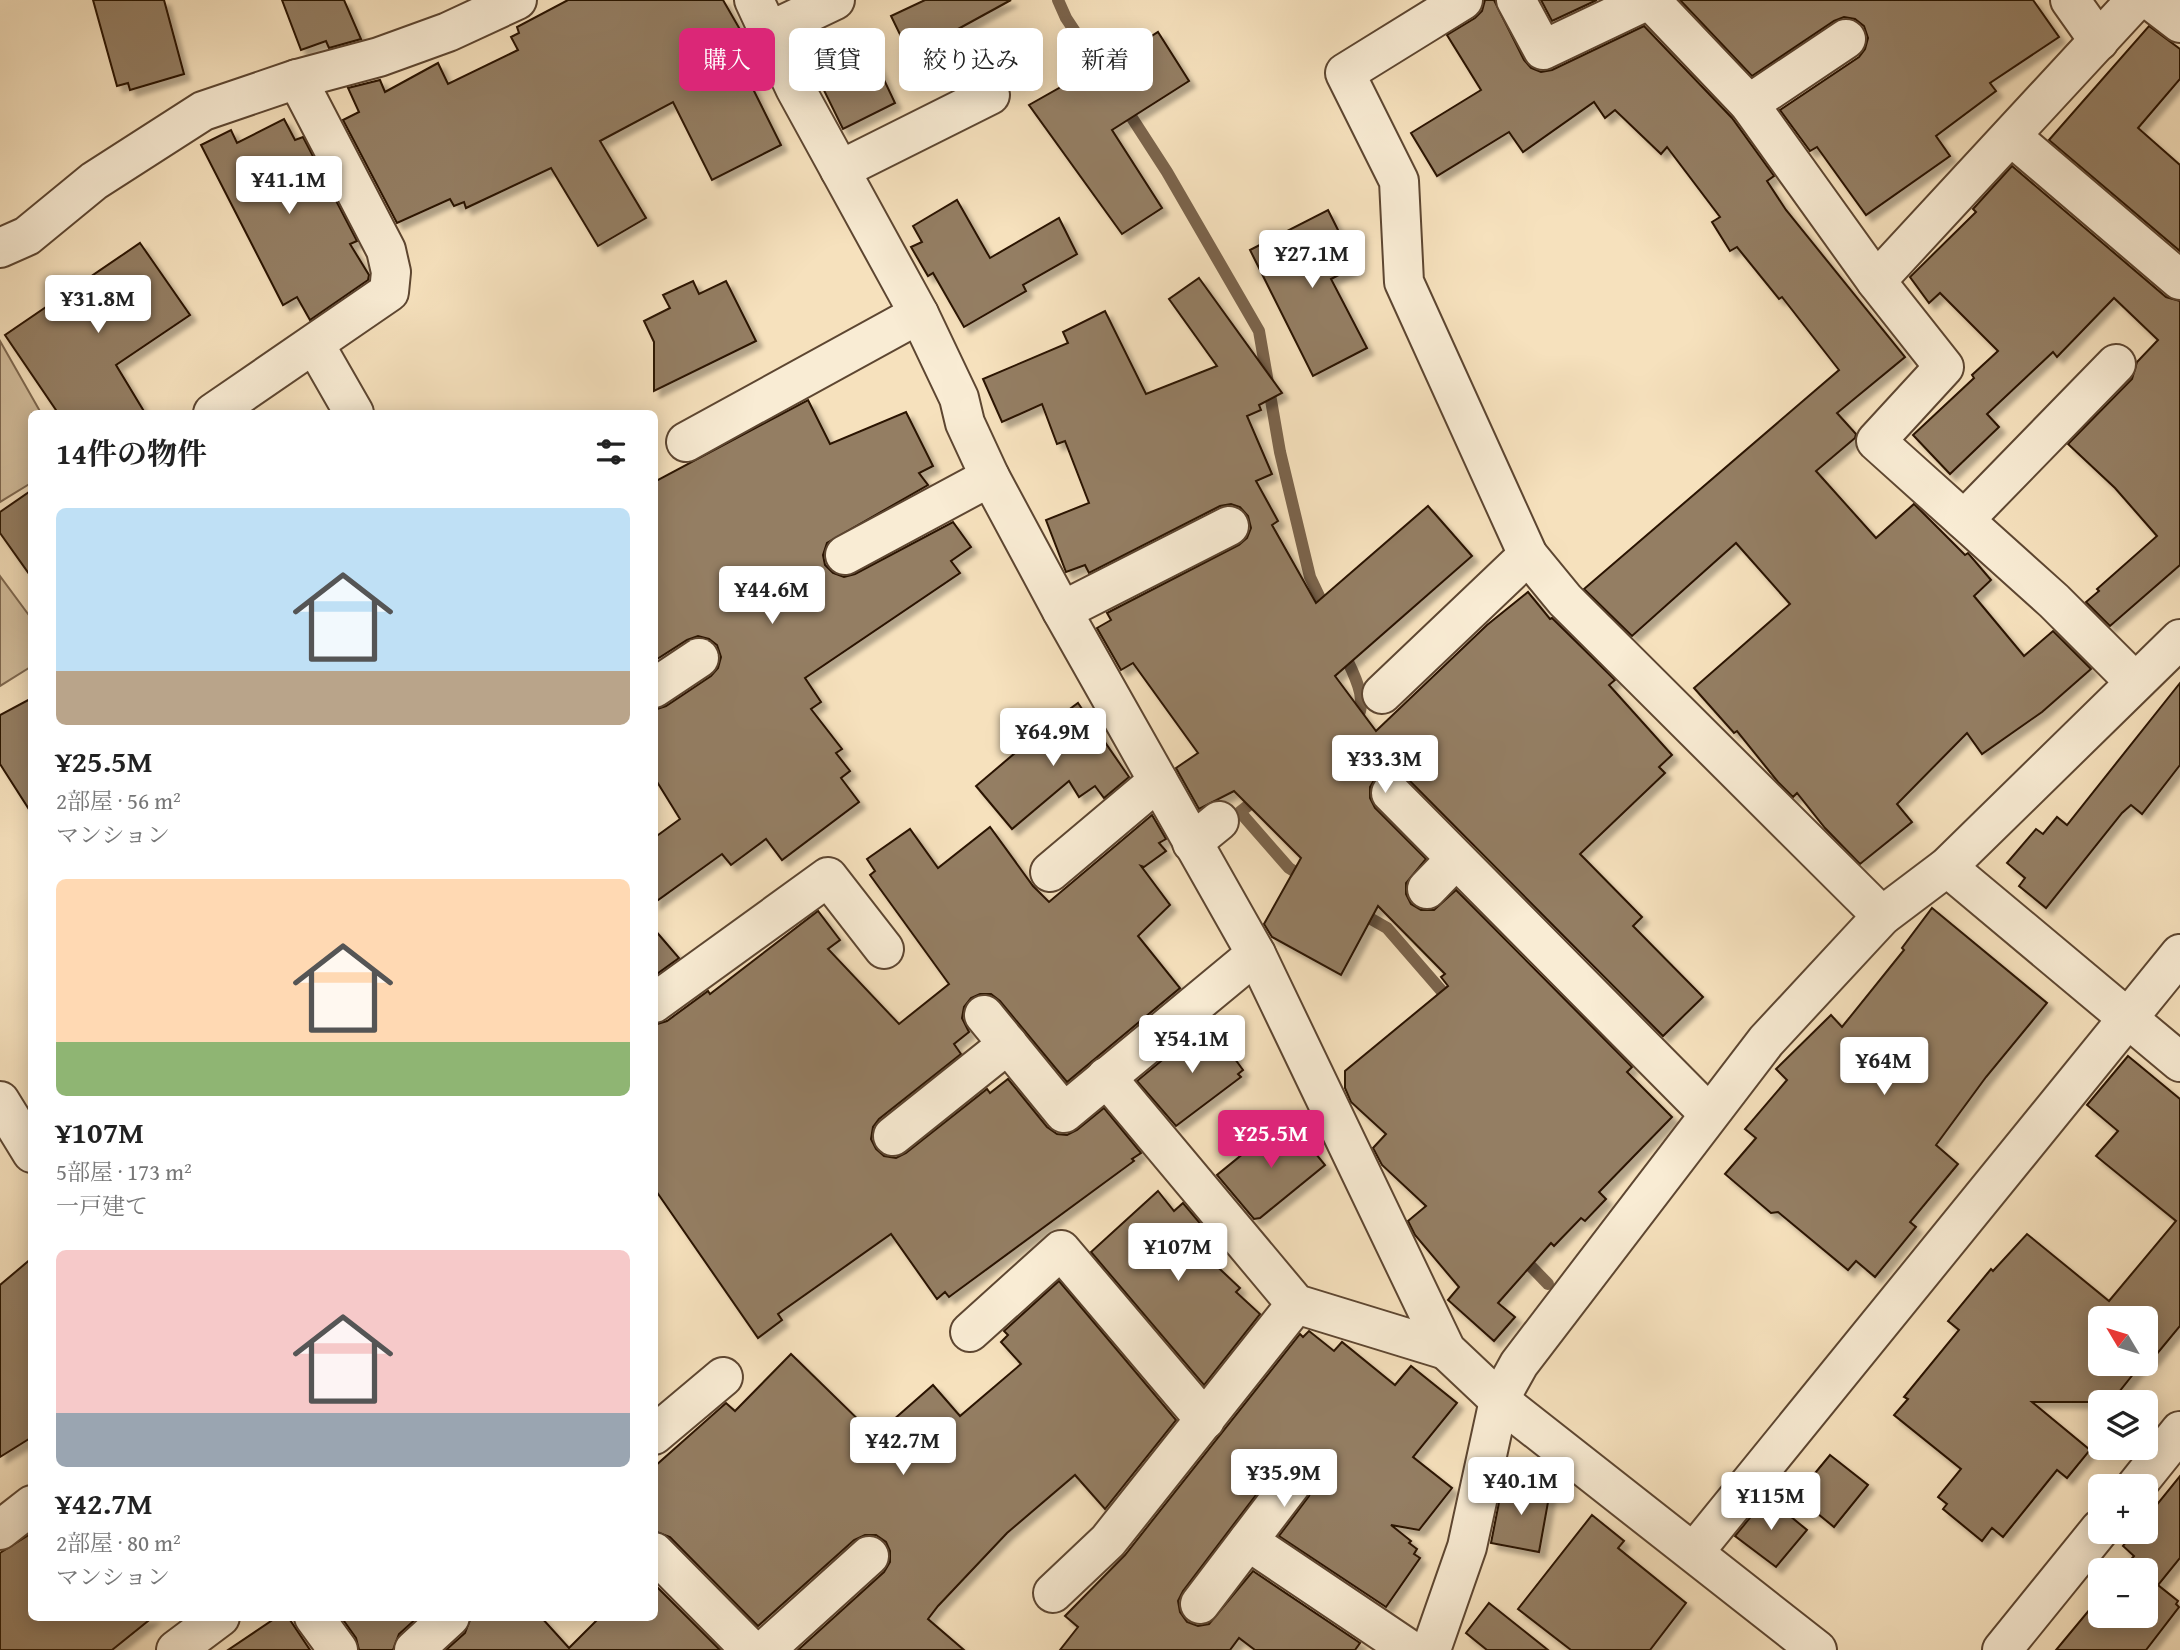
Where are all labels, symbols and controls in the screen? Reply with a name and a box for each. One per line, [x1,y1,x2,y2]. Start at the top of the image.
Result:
chip: 購入 [679,28,775,91]
chip: 賃貸 [789,28,885,91]
chip: 絞り込み [899,28,1043,91]
chip: 新着 [1057,28,1153,91]
pin: ¥41.1M [232,156,346,216]
text: ¥41.1M [252,162,326,195]
pin: ¥27.1M [1255,230,1369,290]
text: ¥27.1M [1275,236,1349,269]
pin: ¥31.8M [41,276,155,335]
text: ¥31.8M [61,281,135,314]
text: 14件の物件 [56,431,207,475]
icon: filters [592,433,630,471]
icon: home [280,554,406,680]
pin: ¥44.6M [715,566,829,626]
text: ¥44.6M [735,572,809,605]
pin: ¥64.9M [996,708,1110,768]
text: ¥64.9M [1016,714,1090,747]
pin: ¥33.3M [1328,736,1442,795]
text: ¥25.5M [56,739,152,783]
text: ¥33.3M [1348,741,1422,774]
text: 2部屋 · 56 m² [56,784,181,817]
text: マンション [56,818,170,851]
icon: home [280,925,406,1051]
pin: ¥54.1M [1135,1016,1249,1075]
text: ¥54.1M [1155,1021,1229,1054]
pin: ¥64M [1843,1038,1925,1097]
text: ¥64M [1856,1043,1912,1076]
text: ¥107M [56,1110,144,1154]
pin: ¥25.5M [1214,1110,1328,1170]
text: ¥25.5M [1234,1116,1308,1149]
text: 5部屋 · 173 m² [56,1155,192,1188]
text: 一戸建て [56,1189,148,1222]
pin: ¥107M [1129,1224,1227,1283]
text: ¥107M [1144,1229,1212,1262]
icon: home [280,1296,406,1422]
north arrow [2088,1306,2158,1376]
map controls [2088,1306,2158,1628]
button: layers [2088,1390,2158,1460]
pin: ¥42.7M [846,1418,960,1477]
text: ¥42.7M [866,1423,940,1456]
pin: ¥35.9M [1227,1450,1341,1509]
text: ¥35.9M [1247,1455,1321,1488]
pin: ¥40.1M [1464,1458,1578,1517]
text: ¥40.1M [1484,1463,1558,1496]
pin: ¥115M [1722,1472,1820,1532]
button: + [2088,1474,2158,1544]
text: ¥115M [1737,1478,1805,1511]
text: ¥42.7M [56,1481,152,1525]
text: 2部屋 · 80 m² [56,1526,181,1559]
button: − [2088,1558,2158,1628]
text: マンション [56,1560,170,1593]

